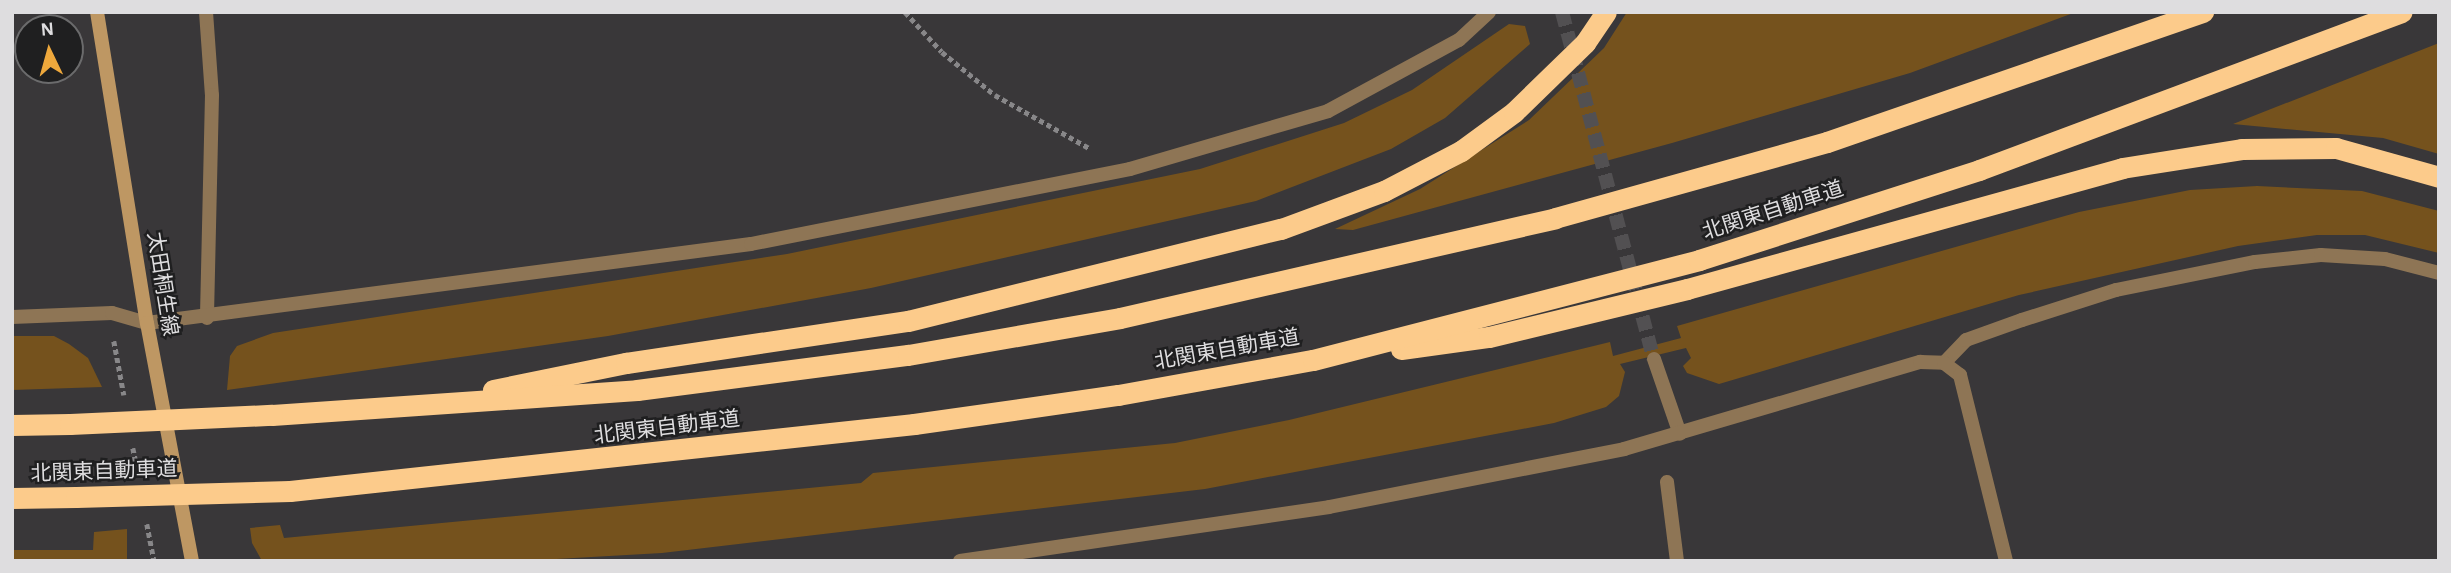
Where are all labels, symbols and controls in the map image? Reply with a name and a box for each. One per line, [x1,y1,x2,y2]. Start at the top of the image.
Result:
north arrow [14,14,84,84]
text: N [40,20,55,40]
street label: 北関東自動車道 [1699,176,1847,246]
street label: 太田桐生線 [141,230,183,338]
street label: 北関東自動車道 [1152,325,1302,375]
street label: 北関東自動車道 [593,407,741,449]
street label: 北関東自動車道 [30,457,178,487]

